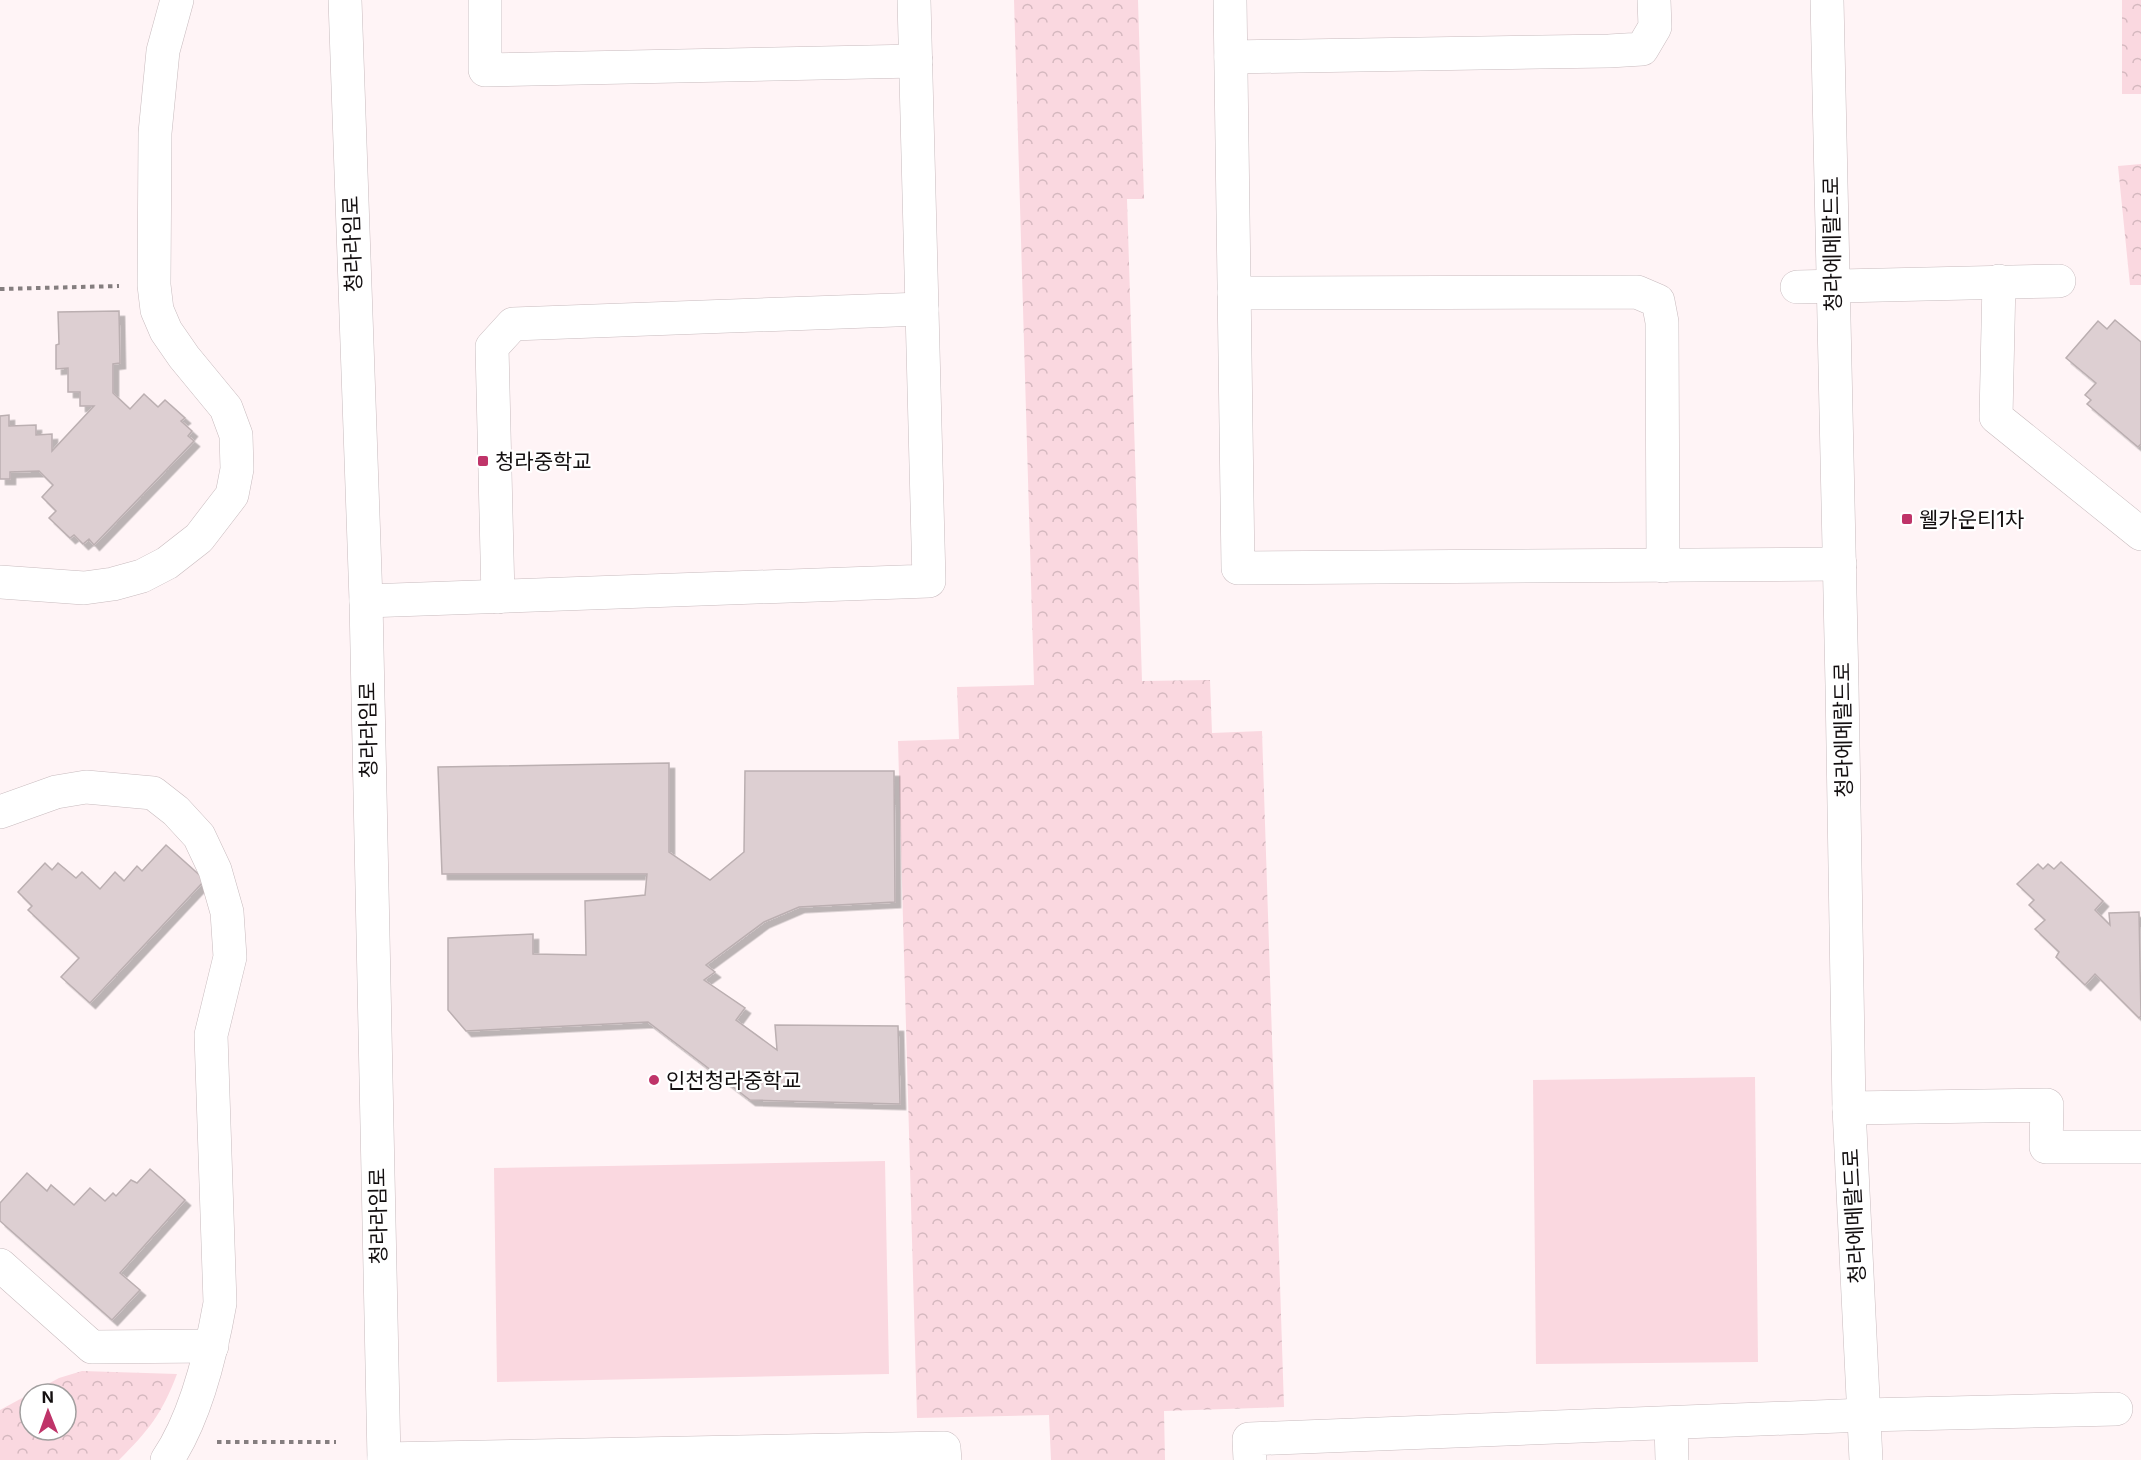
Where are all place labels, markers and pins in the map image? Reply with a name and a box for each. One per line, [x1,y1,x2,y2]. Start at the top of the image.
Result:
place label: 청라중학교 [495,449,592,474]
marker: 청라중학교 [476,454,490,468]
place label: 웰카운티1차 [1919,507,2024,532]
marker: 웰카운티1차 [1900,512,1914,526]
place label: 인천청라중학교 [666,1068,801,1093]
marker: 인천청라중학교 [647,1073,661,1087]

